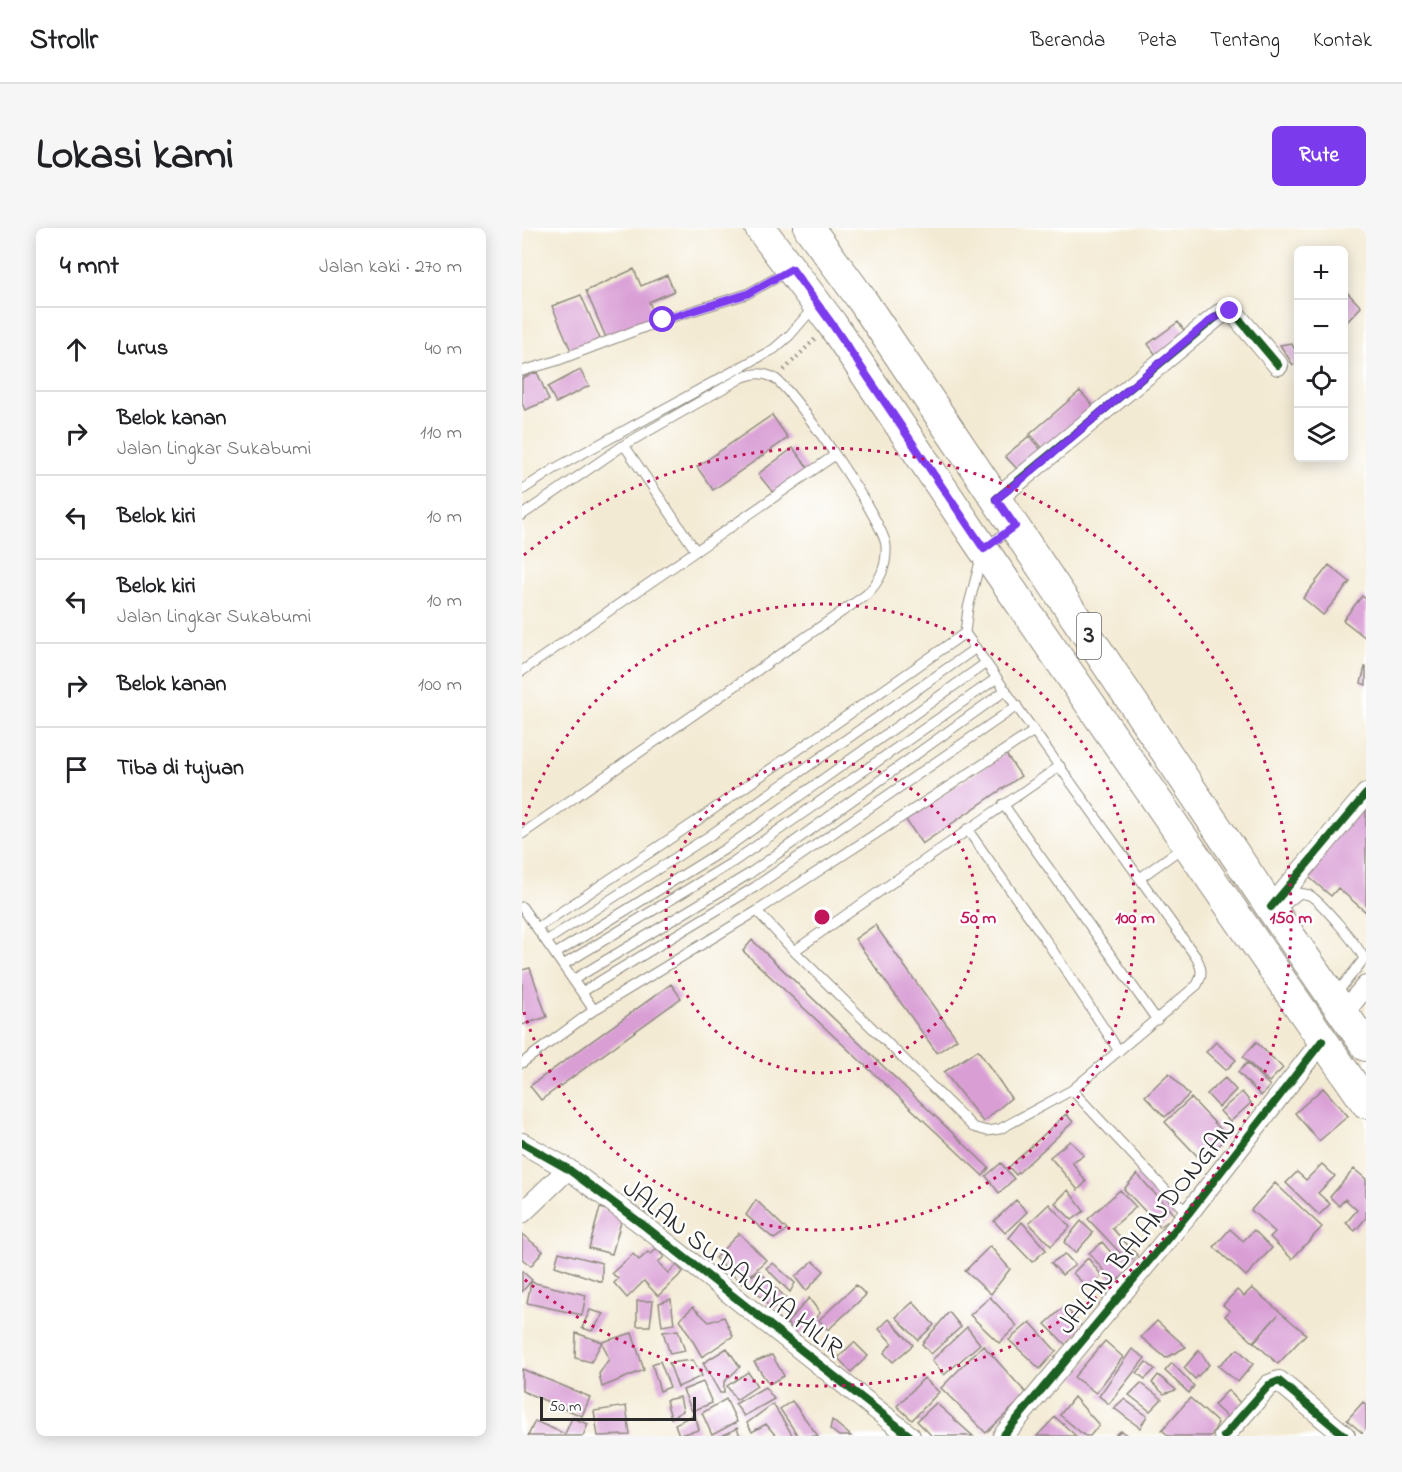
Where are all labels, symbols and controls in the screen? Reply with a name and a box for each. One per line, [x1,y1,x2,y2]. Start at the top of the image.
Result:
text: Strollr [30,21,98,62]
text: Beranda [1030,26,1105,56]
text: Peta [1138,26,1177,56]
text: Tentang [1210,26,1280,56]
text: Kontak [1313,26,1372,56]
text: Lokasi kami [36,126,234,187]
button: Rute [1272,126,1366,186]
map controls [1294,246,1348,462]
button: + [1294,246,1348,300]
text: 4 mnt [60,248,119,286]
text: Jalan kaki · 270 m [319,253,462,282]
route end [1216,297,1242,323]
button: − [1294,300,1348,354]
route start [649,306,675,332]
icon: ahead [60,333,93,366]
text: Lurus [117,333,168,365]
text: 40 m [425,335,462,364]
button: locate [1294,354,1348,408]
text: Belok kanan [117,403,226,435]
button: layers [1294,408,1348,462]
icon: right [60,417,93,450]
text: 110 m [420,419,462,448]
text: Jalan Lingkar Sukabumi [117,435,311,464]
icon: left [60,501,93,534]
text: Belok kiri [117,501,196,533]
text: 10 m [426,503,462,532]
text: Belok kiri [117,571,196,603]
icon: left [60,585,93,618]
text: 10 m [426,587,462,616]
text: Jalan Lingkar Sukabumi [117,603,311,632]
road number: 3 [1077,613,1101,659]
icon: right [60,669,93,702]
text: Belok kanan [117,669,226,701]
text: 100 m [418,671,462,700]
icon: arrive [60,753,93,786]
text: Tiba di tujuan [117,753,244,785]
text: 50 m [960,906,996,932]
text: 100 m [1115,906,1155,932]
text: 150 m [1270,906,1312,932]
centre of rings [812,907,832,927]
street label: JALAN BALANDONGAN [1048,1110,1248,1344]
street label: JALAN SUDAJAYA HILIR [613,1170,851,1368]
scale bar [540,1394,696,1422]
text: 50 m [549,1395,581,1419]

